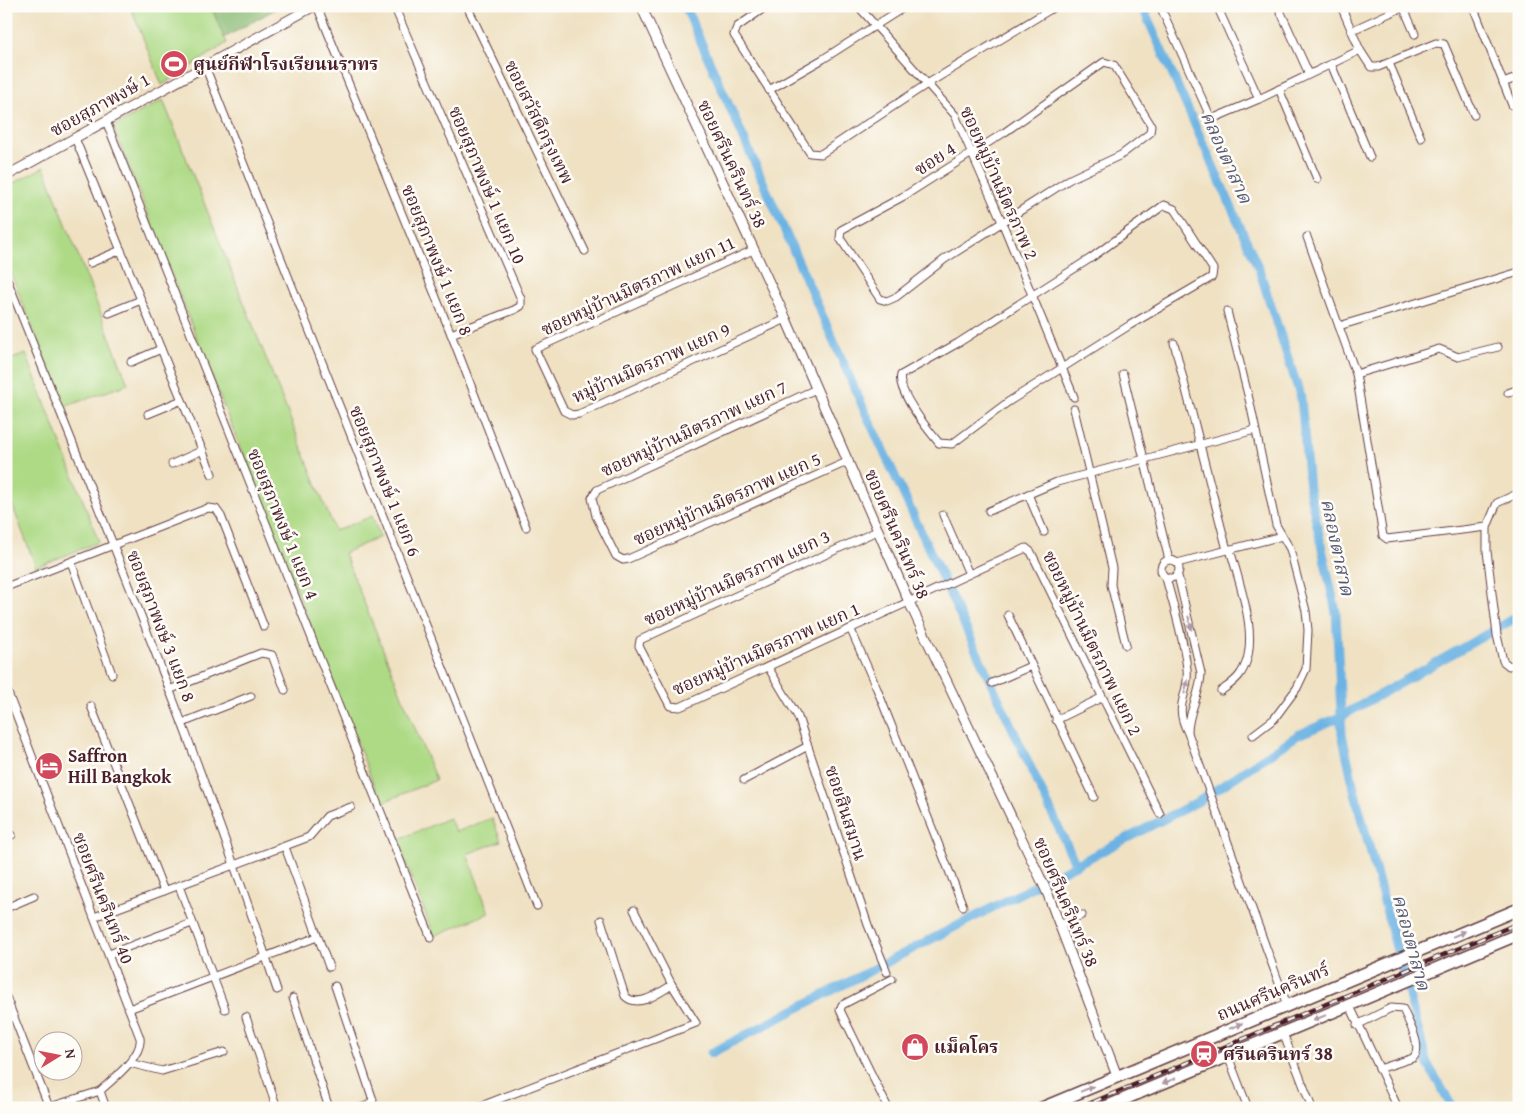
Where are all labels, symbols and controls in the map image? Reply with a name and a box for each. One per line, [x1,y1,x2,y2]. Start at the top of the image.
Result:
sports icon: ศูนย์กีฬาโรงเรียนนราทร [159,49,189,79]
place label: ศูนย์กีฬาโรงเรียนนราทร [193,50,378,77]
street label: ซอยสวัสดีกรุงเทพ [498,55,581,188]
street label: ซอยสุภาพงษ์ 1 [45,66,155,143]
street label: ซอยศรีนครินทร์ 38 [691,95,774,232]
street label: ซอยสุภาพงษ์ 1 แยก 10 [442,102,533,268]
street label: ซอยหมู่บ้านมิตรภาพ 2 [953,102,1045,264]
water label: คลองตาสาด [1194,106,1260,209]
street label: ซอย 4 [909,135,961,182]
street label: ซอยสุภาพงษ์ 1 แยก 8 [395,180,480,339]
street label: ซอยหมู่บ้านมิตรภาพ แยก 11 [536,229,739,342]
street label: หมู่บ้านมิตรภาพ แยก 9 [567,315,734,410]
street label: ซอยหมู่บ้านมิตรภาพ แยก 7 [596,373,791,484]
street label: ซอยสุภาพงษ์ 1 แยก 6 [343,401,428,560]
street label: ซอยสุภาพงษ์ 1 แยก 4 [241,444,326,603]
street label: ซอยหมู่บ้านมิตรภาพ แยก 5 [629,445,825,552]
street label: ซอยศรีนครินทร์ 38 [858,465,937,603]
water label: คลองตาสาด [1314,496,1362,599]
street label: ซอยหมู่บ้านมิตรภาพ แยก 3 [639,522,834,633]
street label: ซอยสุภาพงษ์ 3 แยก 8 [120,546,203,706]
street label: ซอยหมู่บ้านมิตรภาพ แยก 2 [1036,546,1149,740]
street label: ซอยหมู่บ้านมิตรภาพ แยก 1 [668,595,864,702]
one-way arrow [1186,615,1194,630]
one-way arrow [1182,679,1190,694]
place label: Saffron Hill Bangkok [68,742,172,790]
hotel icon: Saffron Hill Bangkok [34,751,64,781]
street label: ซอยสินสมาน [818,762,875,864]
street label: ซอยศรีนครินทร์ 40 [66,828,141,968]
street label: ซอยศรีนครินทร์ 38 [1027,833,1106,971]
water label: คลองตาสาด [1386,891,1439,994]
one-way arrow [1452,929,1466,937]
street label: ถนนศรีนครินทร์ [1212,955,1334,1027]
one-way arrow [1312,1015,1326,1023]
one-way arrow [1229,1022,1244,1030]
north arrow [32,1032,82,1082]
shop icon: แม็คโคร [900,1032,930,1062]
place label: แม็คโคร [934,1033,998,1060]
station icon: ศรีนครินทร์ 38 [1189,1039,1219,1069]
place label: ศรีนครินทร์ 38 [1223,1040,1333,1067]
text: N [60,1047,82,1061]
one-way arrow [1162,1077,1176,1085]
one-way arrow [1079,1085,1094,1092]

